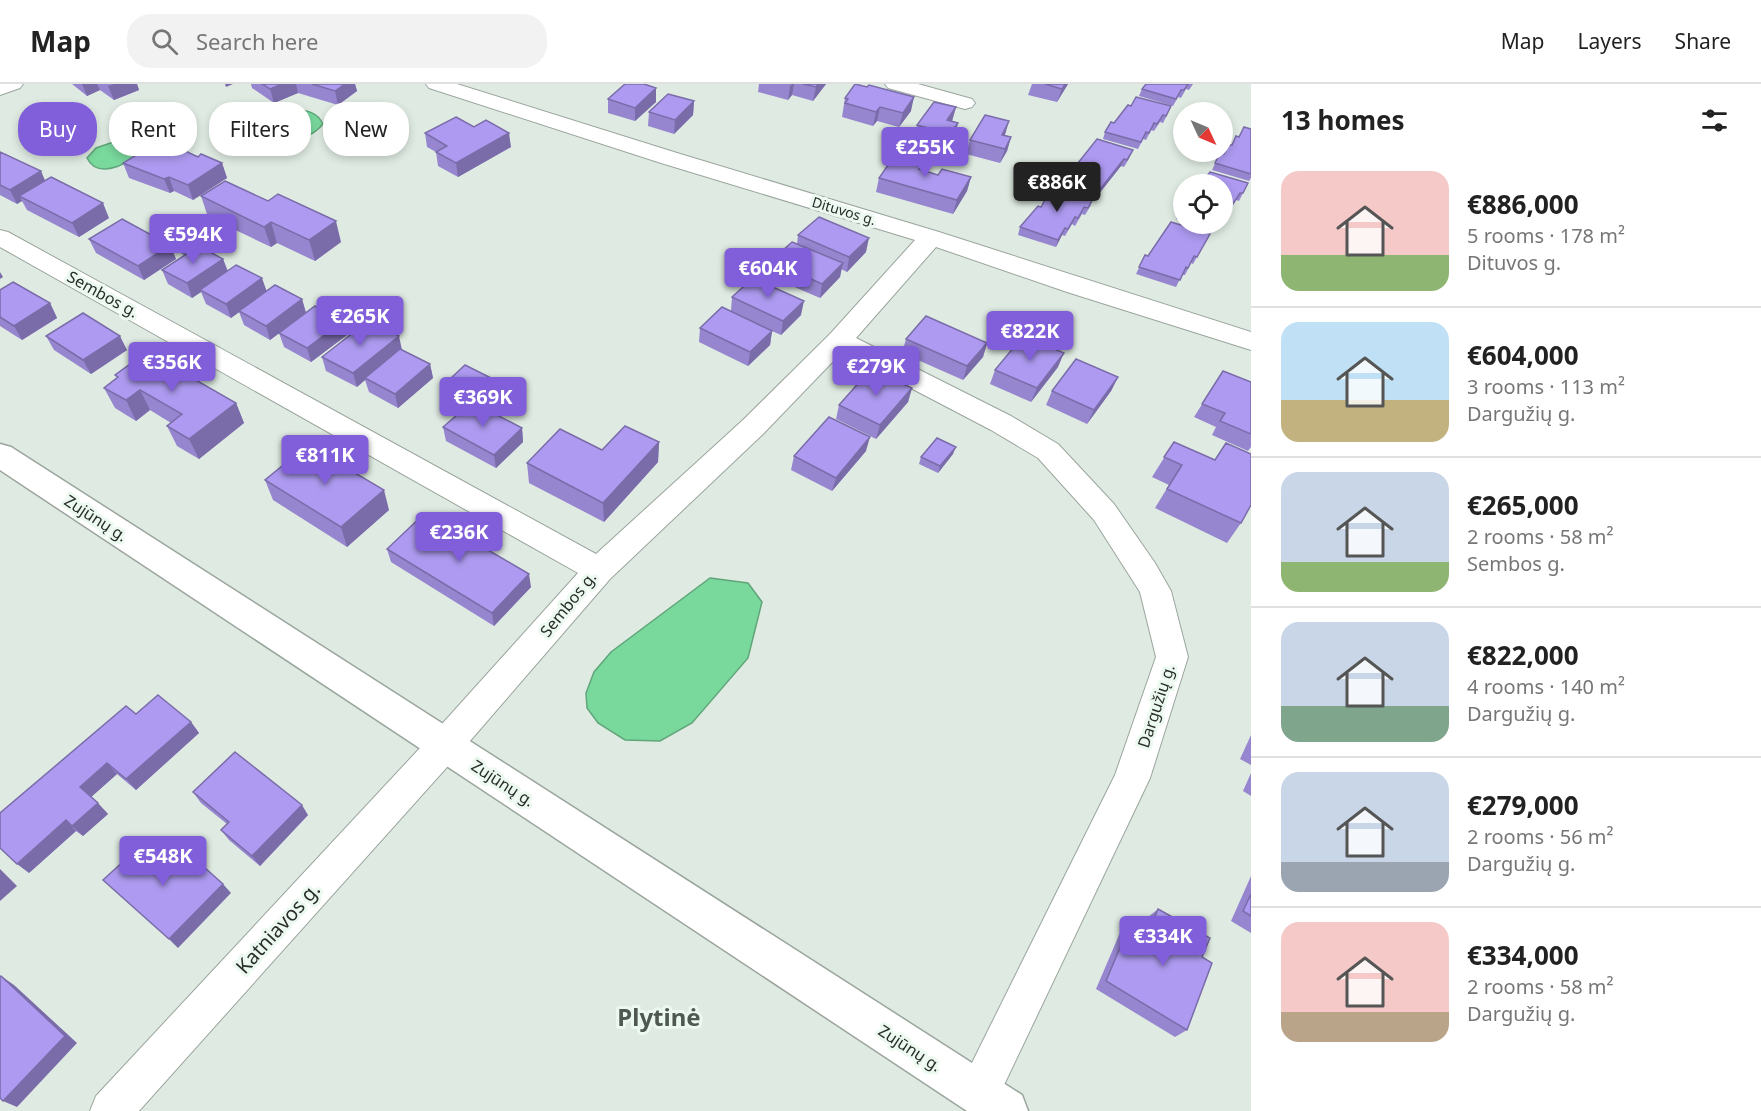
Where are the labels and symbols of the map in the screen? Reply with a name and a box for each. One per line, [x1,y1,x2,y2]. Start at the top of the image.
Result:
north arrow [1173,102,1233,162]
pin: €255K [883,127,967,178]
pin: €886K [1015,162,1099,213]
street label: Dituvos g. [810,192,878,229]
pin: €594K [151,214,235,265]
pin: €604K [726,248,810,299]
street label: Sembos g. [63,265,143,323]
pin: €265K [318,296,402,347]
pin: €822K [988,311,1072,362]
pin: €356K [130,342,214,393]
pin: €279K [834,346,918,397]
pin: €369K [441,377,525,428]
pin: €811K [283,435,367,486]
street label: Zujūnų g. [60,489,132,547]
pin: €236K [417,512,501,563]
street label: Sembos g. [535,567,601,641]
street label: Dargužių g. [1132,661,1180,751]
street label: Zujūnų g. [467,754,539,812]
pin: €548K [121,836,205,887]
street label: Katniavos g. [229,876,326,979]
pin: €334K [1121,916,1205,967]
district label: Plytinė [617,1000,701,1033]
street label: Zujūnų g. [874,1019,946,1077]

